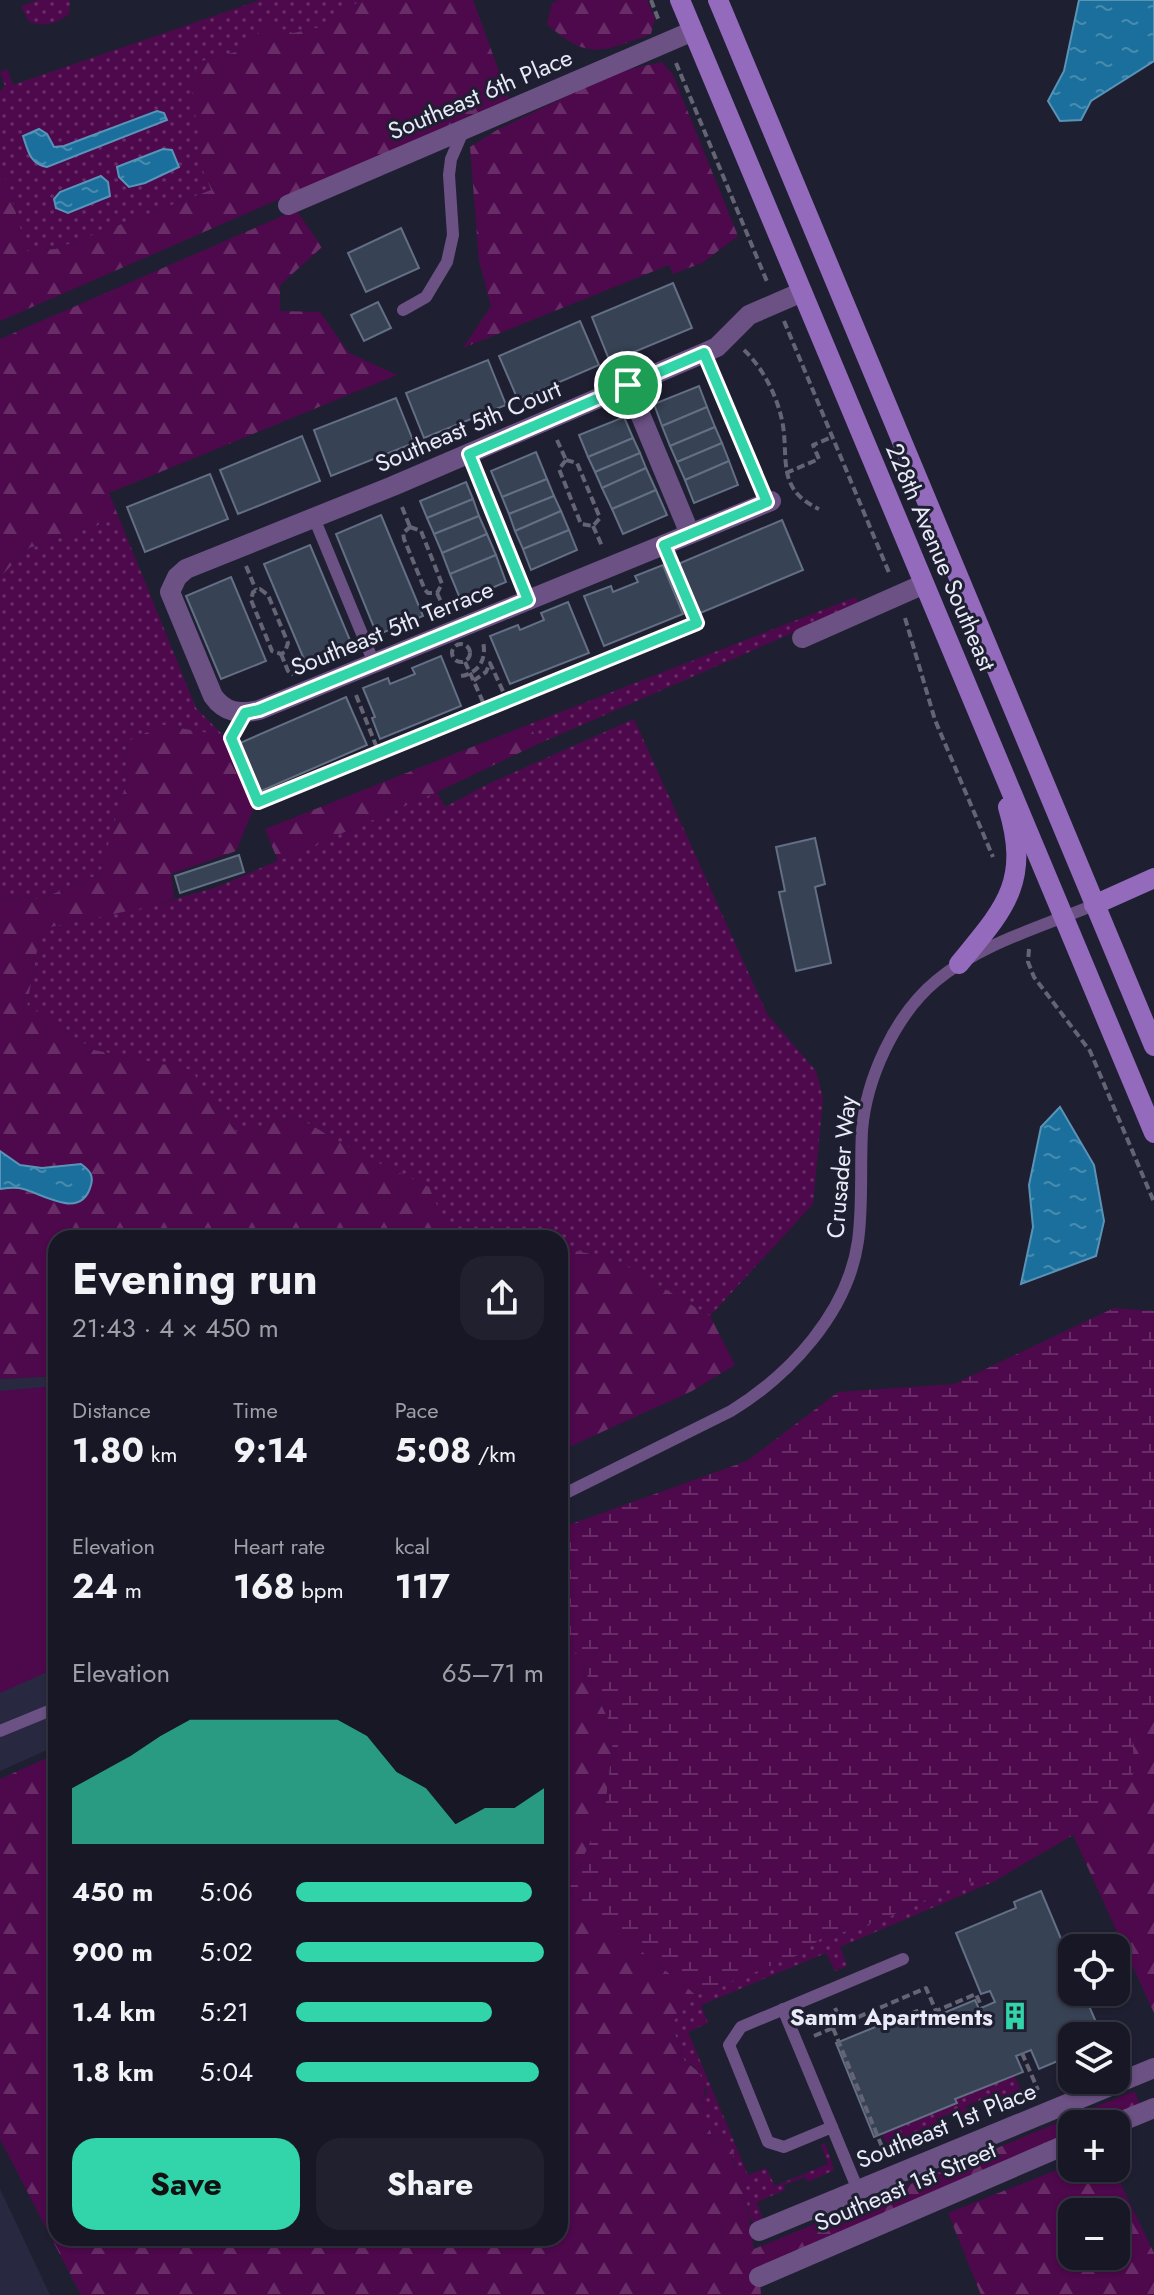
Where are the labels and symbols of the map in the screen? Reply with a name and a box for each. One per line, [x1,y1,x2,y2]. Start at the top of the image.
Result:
street label: Southeast 6th Place [382,39,578,149]
pin [594,351,662,419]
street label: Southeast 5th Court [370,371,567,481]
street label: 228th Avenue Southeast [877,438,1005,677]
street label: Southeast 5th Terrace [285,571,499,685]
street label: Crusader Way [817,1094,865,1240]
place label: Samm Apartments [790,1999,993,2034]
building icon: Samm Apartments [1000,2001,1030,2031]
street label: Southeast 1st Place [851,2073,1041,2177]
street label: Southeast 1st Street [809,2132,1002,2240]

